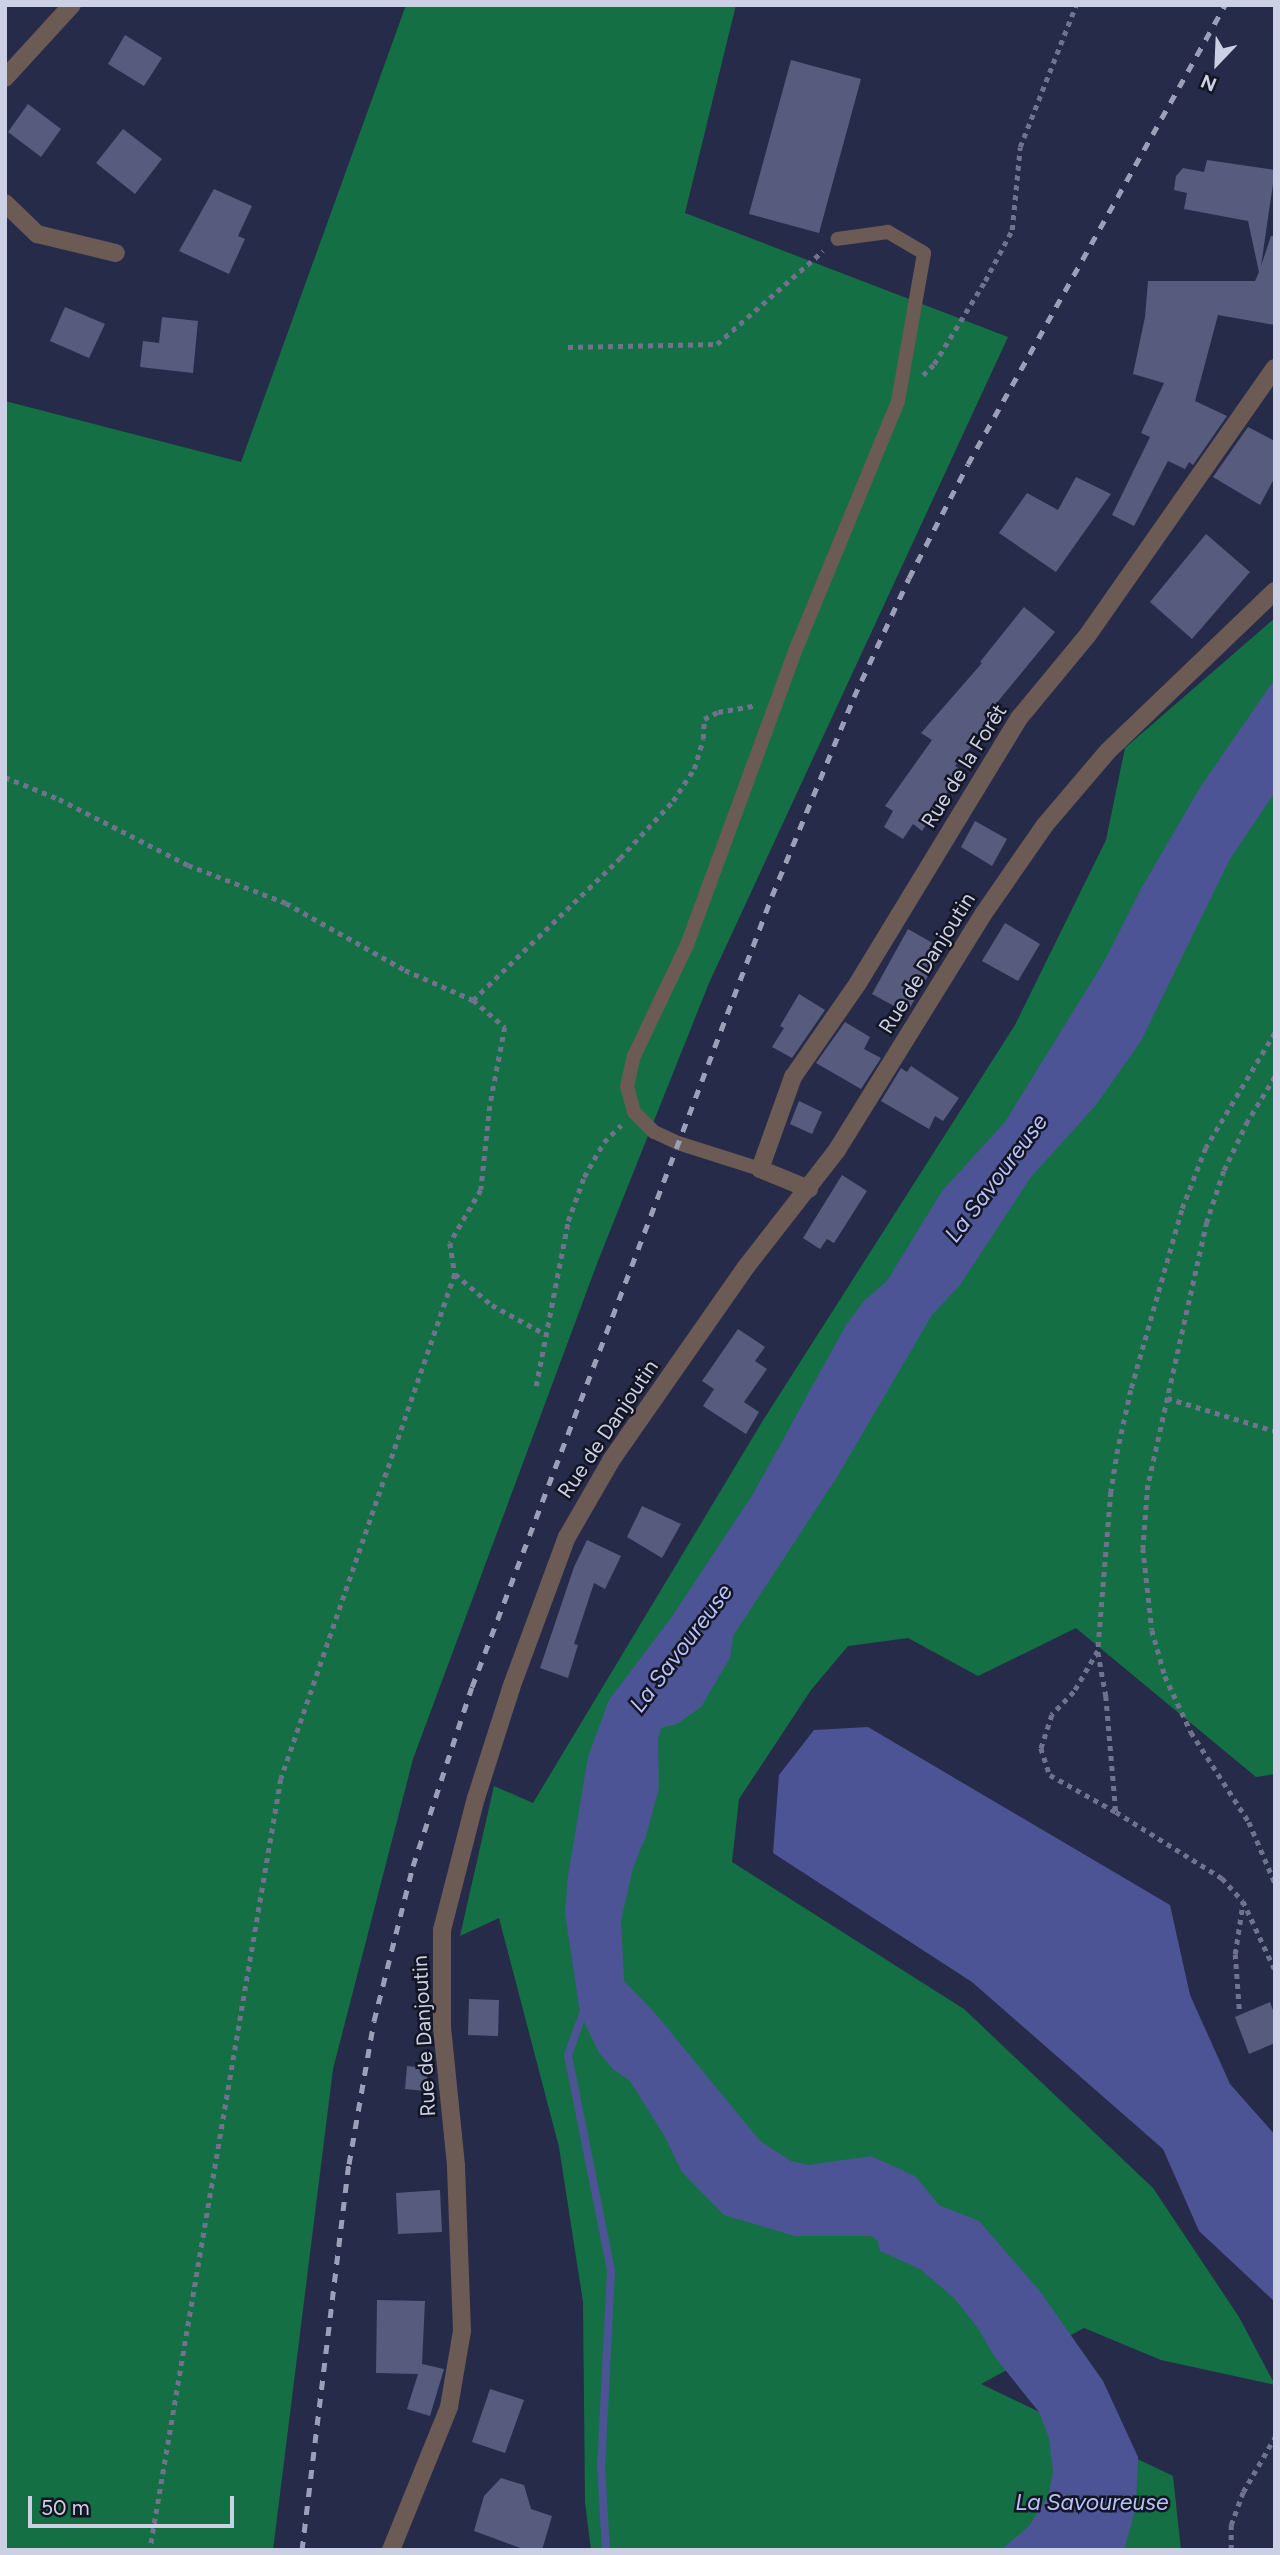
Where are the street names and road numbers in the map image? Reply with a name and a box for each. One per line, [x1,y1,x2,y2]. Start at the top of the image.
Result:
street label: Rue de la Forêt [916,700,1012,832]
street label: Rue de Danjoutin [874,888,980,1038]
street label: Rue de Danjoutin [552,1355,664,1503]
street label: Rue de Danjoutin [407,1955,441,2117]

